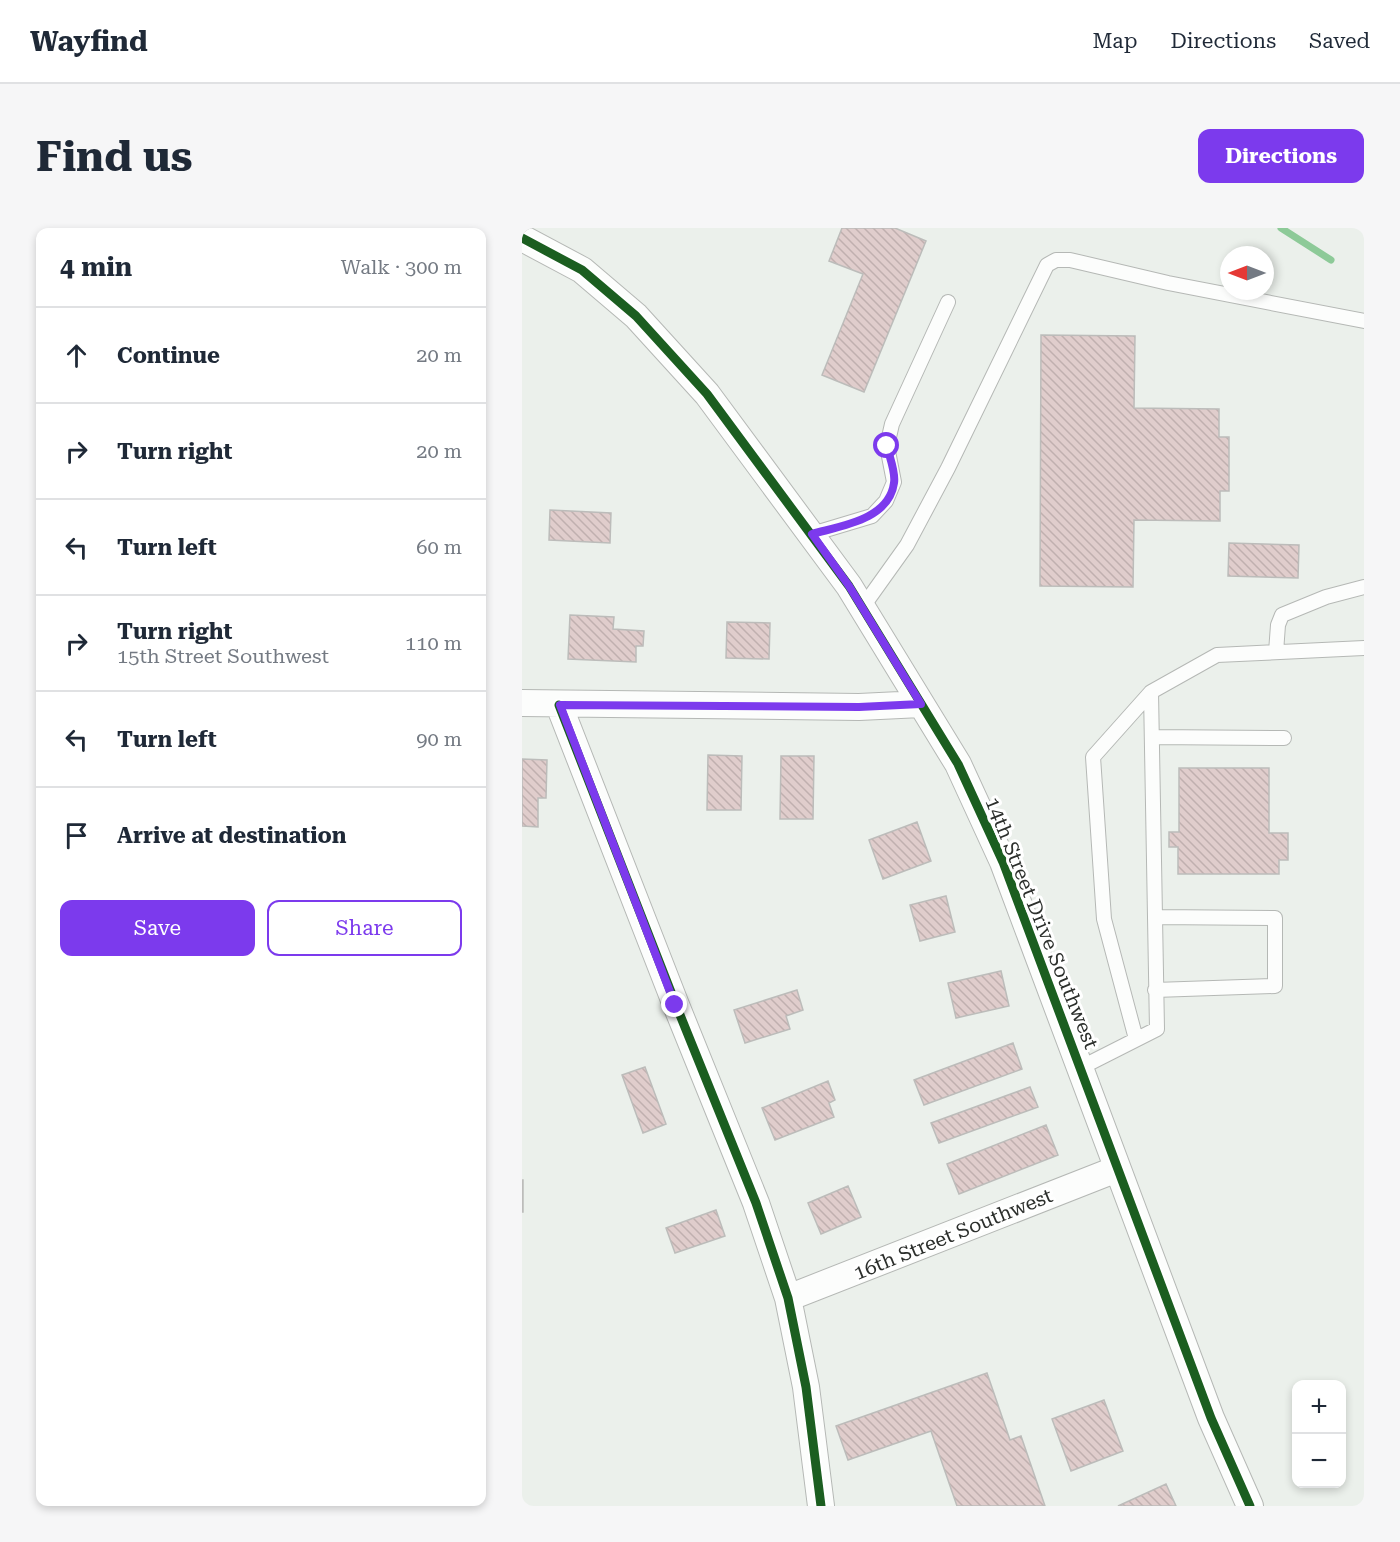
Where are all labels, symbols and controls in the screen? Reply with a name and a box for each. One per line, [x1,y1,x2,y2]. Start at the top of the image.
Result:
text: Wayfind [30,25,148,58]
text: Map [1093,29,1137,53]
text: Directions [1170,29,1276,53]
text: Saved [1309,29,1370,53]
button: Directions [1198,129,1364,183]
text: Find us [36,132,193,181]
north arrow [1220,246,1274,300]
text: 4 min [60,252,132,282]
text: Walk · 300 m [341,255,462,279]
icon: ahead [60,339,93,372]
text: Continue [117,343,220,368]
text: 20 m [416,343,462,367]
route start [873,432,899,458]
icon: right [60,435,93,468]
text: Turn right [117,439,232,464]
text: 20 m [416,439,462,463]
icon: left [60,531,93,564]
text: Turn left [117,535,217,560]
text: 60 m [416,535,462,559]
text: Turn right [117,619,232,644]
icon: right [60,627,93,660]
text: 110 m [405,631,462,655]
text: 15th Street Southwest [117,644,329,668]
icon: left [60,723,93,756]
text: Turn left [117,727,217,752]
text: 90 m [416,727,462,751]
street label: 14th Street Drive Southwest [980,794,1104,1053]
icon: arrive [60,819,93,852]
text: Arrive at destination [117,823,346,848]
button: Save [60,900,255,956]
button: Share [267,900,462,956]
route end [661,991,687,1017]
street label: 16th Street Southwest [850,1183,1056,1285]
map controls [1292,1380,1346,1488]
button: + [1292,1380,1346,1434]
button: − [1292,1434,1346,1488]

